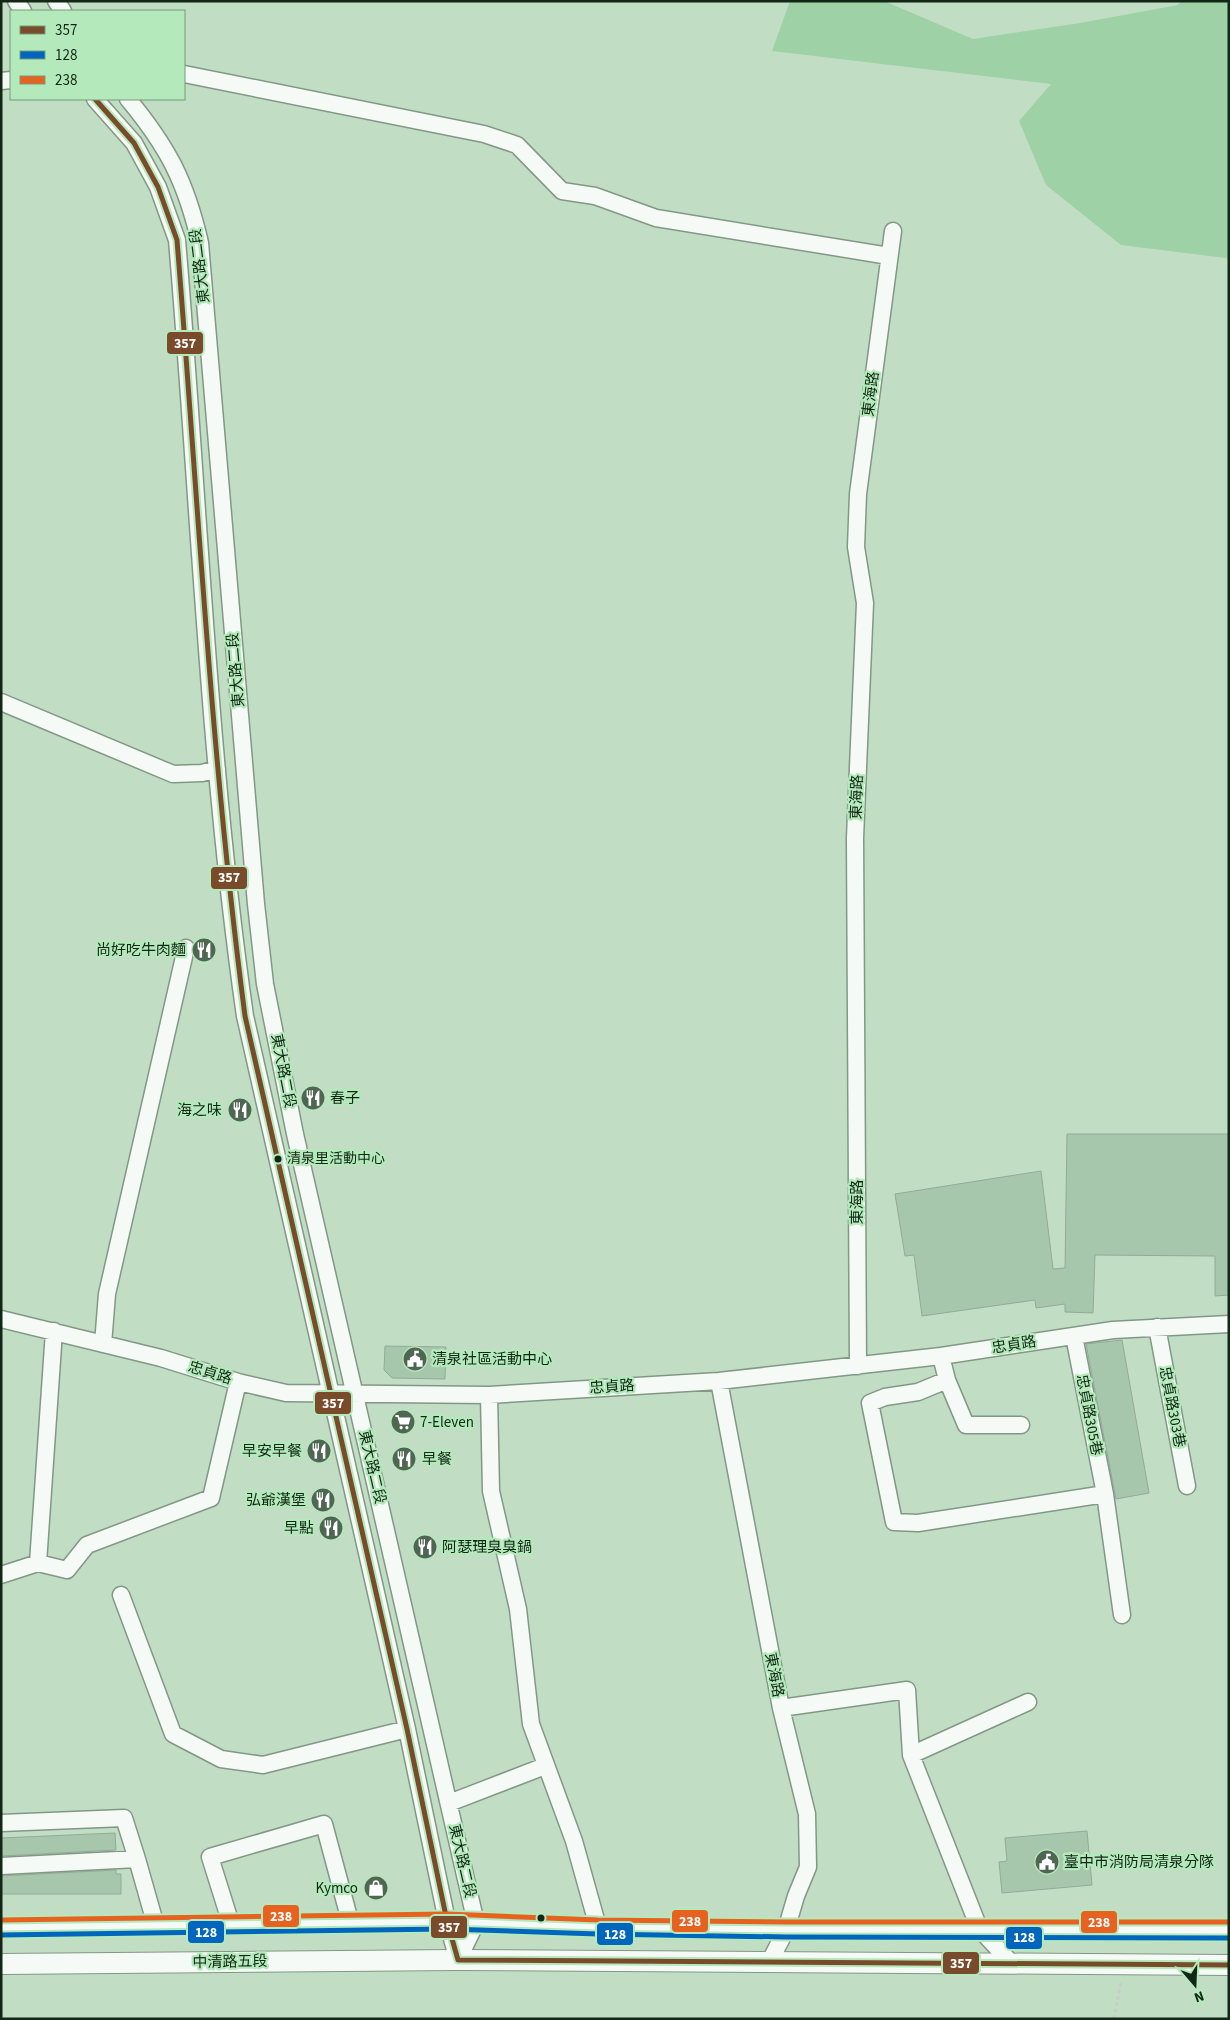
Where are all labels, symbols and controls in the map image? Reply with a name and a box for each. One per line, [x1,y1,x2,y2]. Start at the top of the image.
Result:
legend [10,10,185,100]
text: 357 [55,20,77,41]
text: 128 [55,45,77,66]
text: 238 [55,70,77,91]
street label: 東大路二段 [185,227,215,305]
line badge: 357 [166,331,204,355]
text: 357 [174,334,196,354]
street label: 東海路 [858,370,884,418]
street label: 東大路二段 [222,632,250,708]
street label: 東海路 [846,774,868,820]
line badge: 357 [210,866,248,890]
text: 357 [218,868,240,888]
restaurant icon: 尚好吃牛肉麵 [191,937,217,963]
place label: 尚好吃牛肉麵 [96,940,186,961]
street label: 東大路二段 [266,1032,300,1110]
restaurant icon: 春子 [300,1085,326,1111]
place label: 春子 [330,1088,360,1109]
restaurant icon: 海之味 [227,1097,253,1123]
place label: 海之味 [177,1100,222,1121]
place label: 清泉里活動中心 [287,1149,385,1169]
marker: 清泉里活動中心 [273,1154,283,1164]
street label: 東海路 [847,1179,868,1225]
street label: 忠貞路 [990,1331,1038,1359]
public building icon: 清泉社區活動中心 [402,1346,428,1372]
place label: 清泉社區活動中心 [432,1349,552,1370]
street label: 忠貞路 [185,1356,235,1390]
street label: 忠貞路303巷 [1154,1365,1190,1449]
street label: 忠貞路305巷 [1071,1373,1107,1457]
street label: 忠貞路 [589,1375,635,1399]
line badge: 357 [314,1391,352,1415]
text: 357 [322,1394,344,1414]
supermarket icon: 7-Eleven [390,1409,416,1435]
place label: 7-Eleven [420,1412,474,1433]
street label: 東大路二段 [353,1428,391,1506]
restaurant icon: 早安早餐 [306,1438,332,1464]
place label: 早安早餐 [242,1441,302,1462]
restaurant icon: 早餐 [391,1446,417,1472]
place label: 早餐 [422,1449,452,1470]
restaurant icon: 弘爺漢堡 [310,1487,336,1513]
place label: 弘爺漢堡 [246,1490,306,1511]
restaurant icon: 早點 [318,1515,344,1541]
place label: 早點 [284,1518,314,1539]
restaurant icon: 阿瑟理臭臭鍋 [412,1534,438,1560]
place label: 阿瑟理臭臭鍋 [442,1537,532,1558]
street label: 東海路 [759,1651,789,1699]
street label: 東大路二段 [443,1822,481,1900]
public building icon: 臺中市消防局清泉分隊 [1034,1849,1060,1875]
place label: 臺中市消防局清泉分隊 [1064,1852,1214,1873]
shop icon: Kymco [363,1875,389,1901]
place label: Kymco [316,1878,358,1899]
line badge: 238 [262,1904,300,1928]
text: 238 [270,1907,292,1927]
line badge: 238 [671,1909,709,1933]
line badge: 238 [1080,1910,1118,1934]
text: 238 [679,1912,701,1932]
unlabelled marker [536,1913,546,1923]
text: 238 [1088,1913,1110,1933]
line badge: 357 [430,1915,468,1939]
text: 357 [438,1918,460,1938]
line badge: 128 [187,1920,225,1944]
line badge: 128 [596,1922,634,1946]
text: 128 [195,1923,217,1943]
text: 128 [604,1925,626,1945]
line badge: 128 [1005,1926,1043,1950]
text: 128 [1013,1928,1035,1948]
street label: 中清路五段 [192,1951,268,1973]
line badge: 357 [942,1951,980,1975]
text: 357 [950,1954,972,1974]
north arrow [1170,1960,1220,2010]
text: N [1191,1985,1207,2007]

